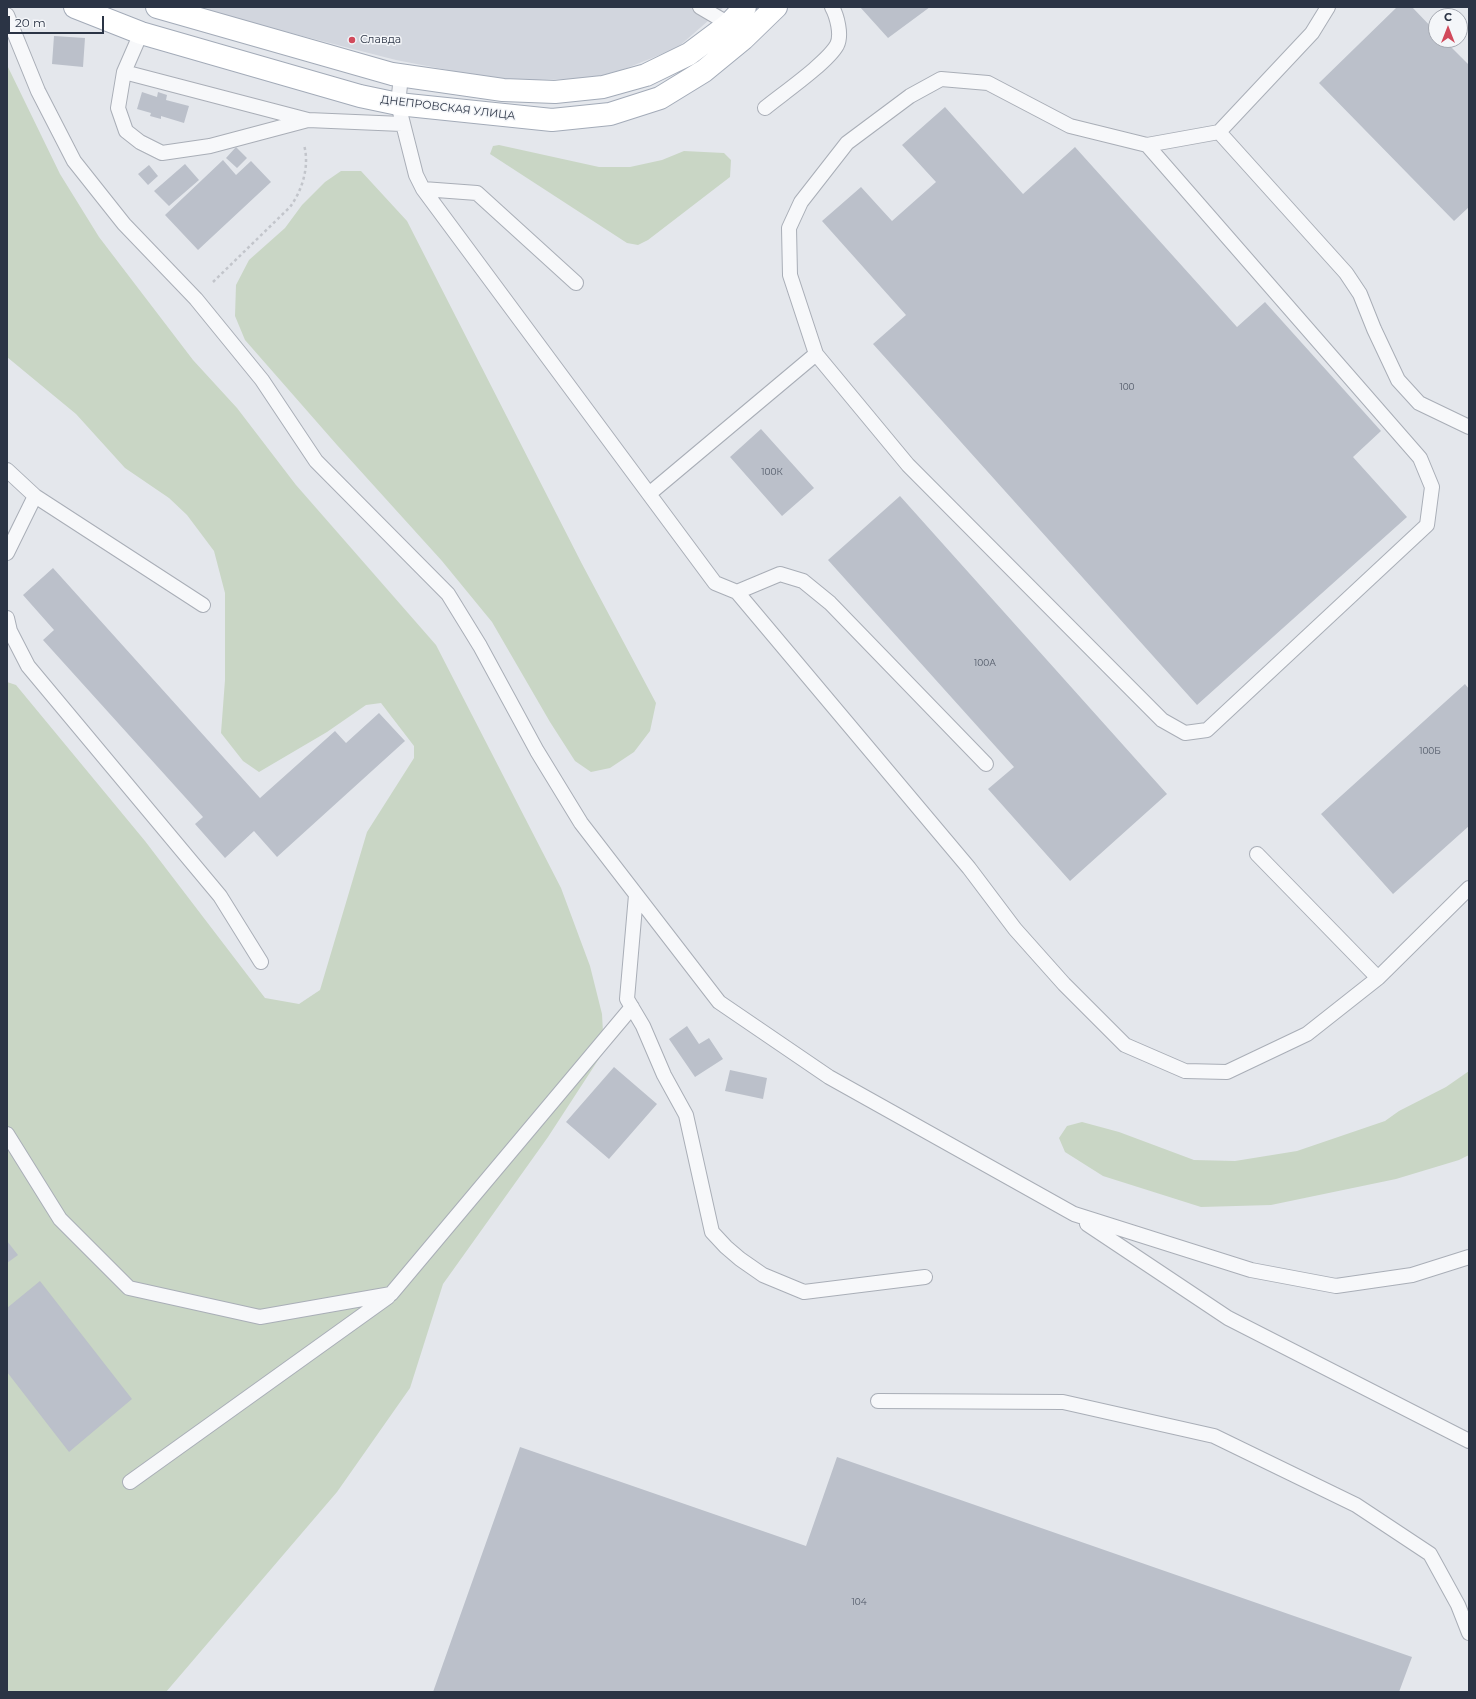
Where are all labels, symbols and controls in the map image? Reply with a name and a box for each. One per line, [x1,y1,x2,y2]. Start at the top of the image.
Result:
scale bar [10,8,106,34]
north arrow [1428,8,1468,48]
text: С [1444,10,1452,24]
text: 20 m [15,15,46,30]
place label: Славда [360,33,401,47]
marker: Славда [347,35,357,45]
street label: ДНЕПРОВСКАЯ УЛИЦА [380,93,516,123]
house number: 100 [1119,382,1135,392]
house number: 100К [761,467,783,477]
house number: 100А [974,658,996,668]
house number: 100Б [1419,746,1441,756]
house number: 104 [851,1597,867,1607]

